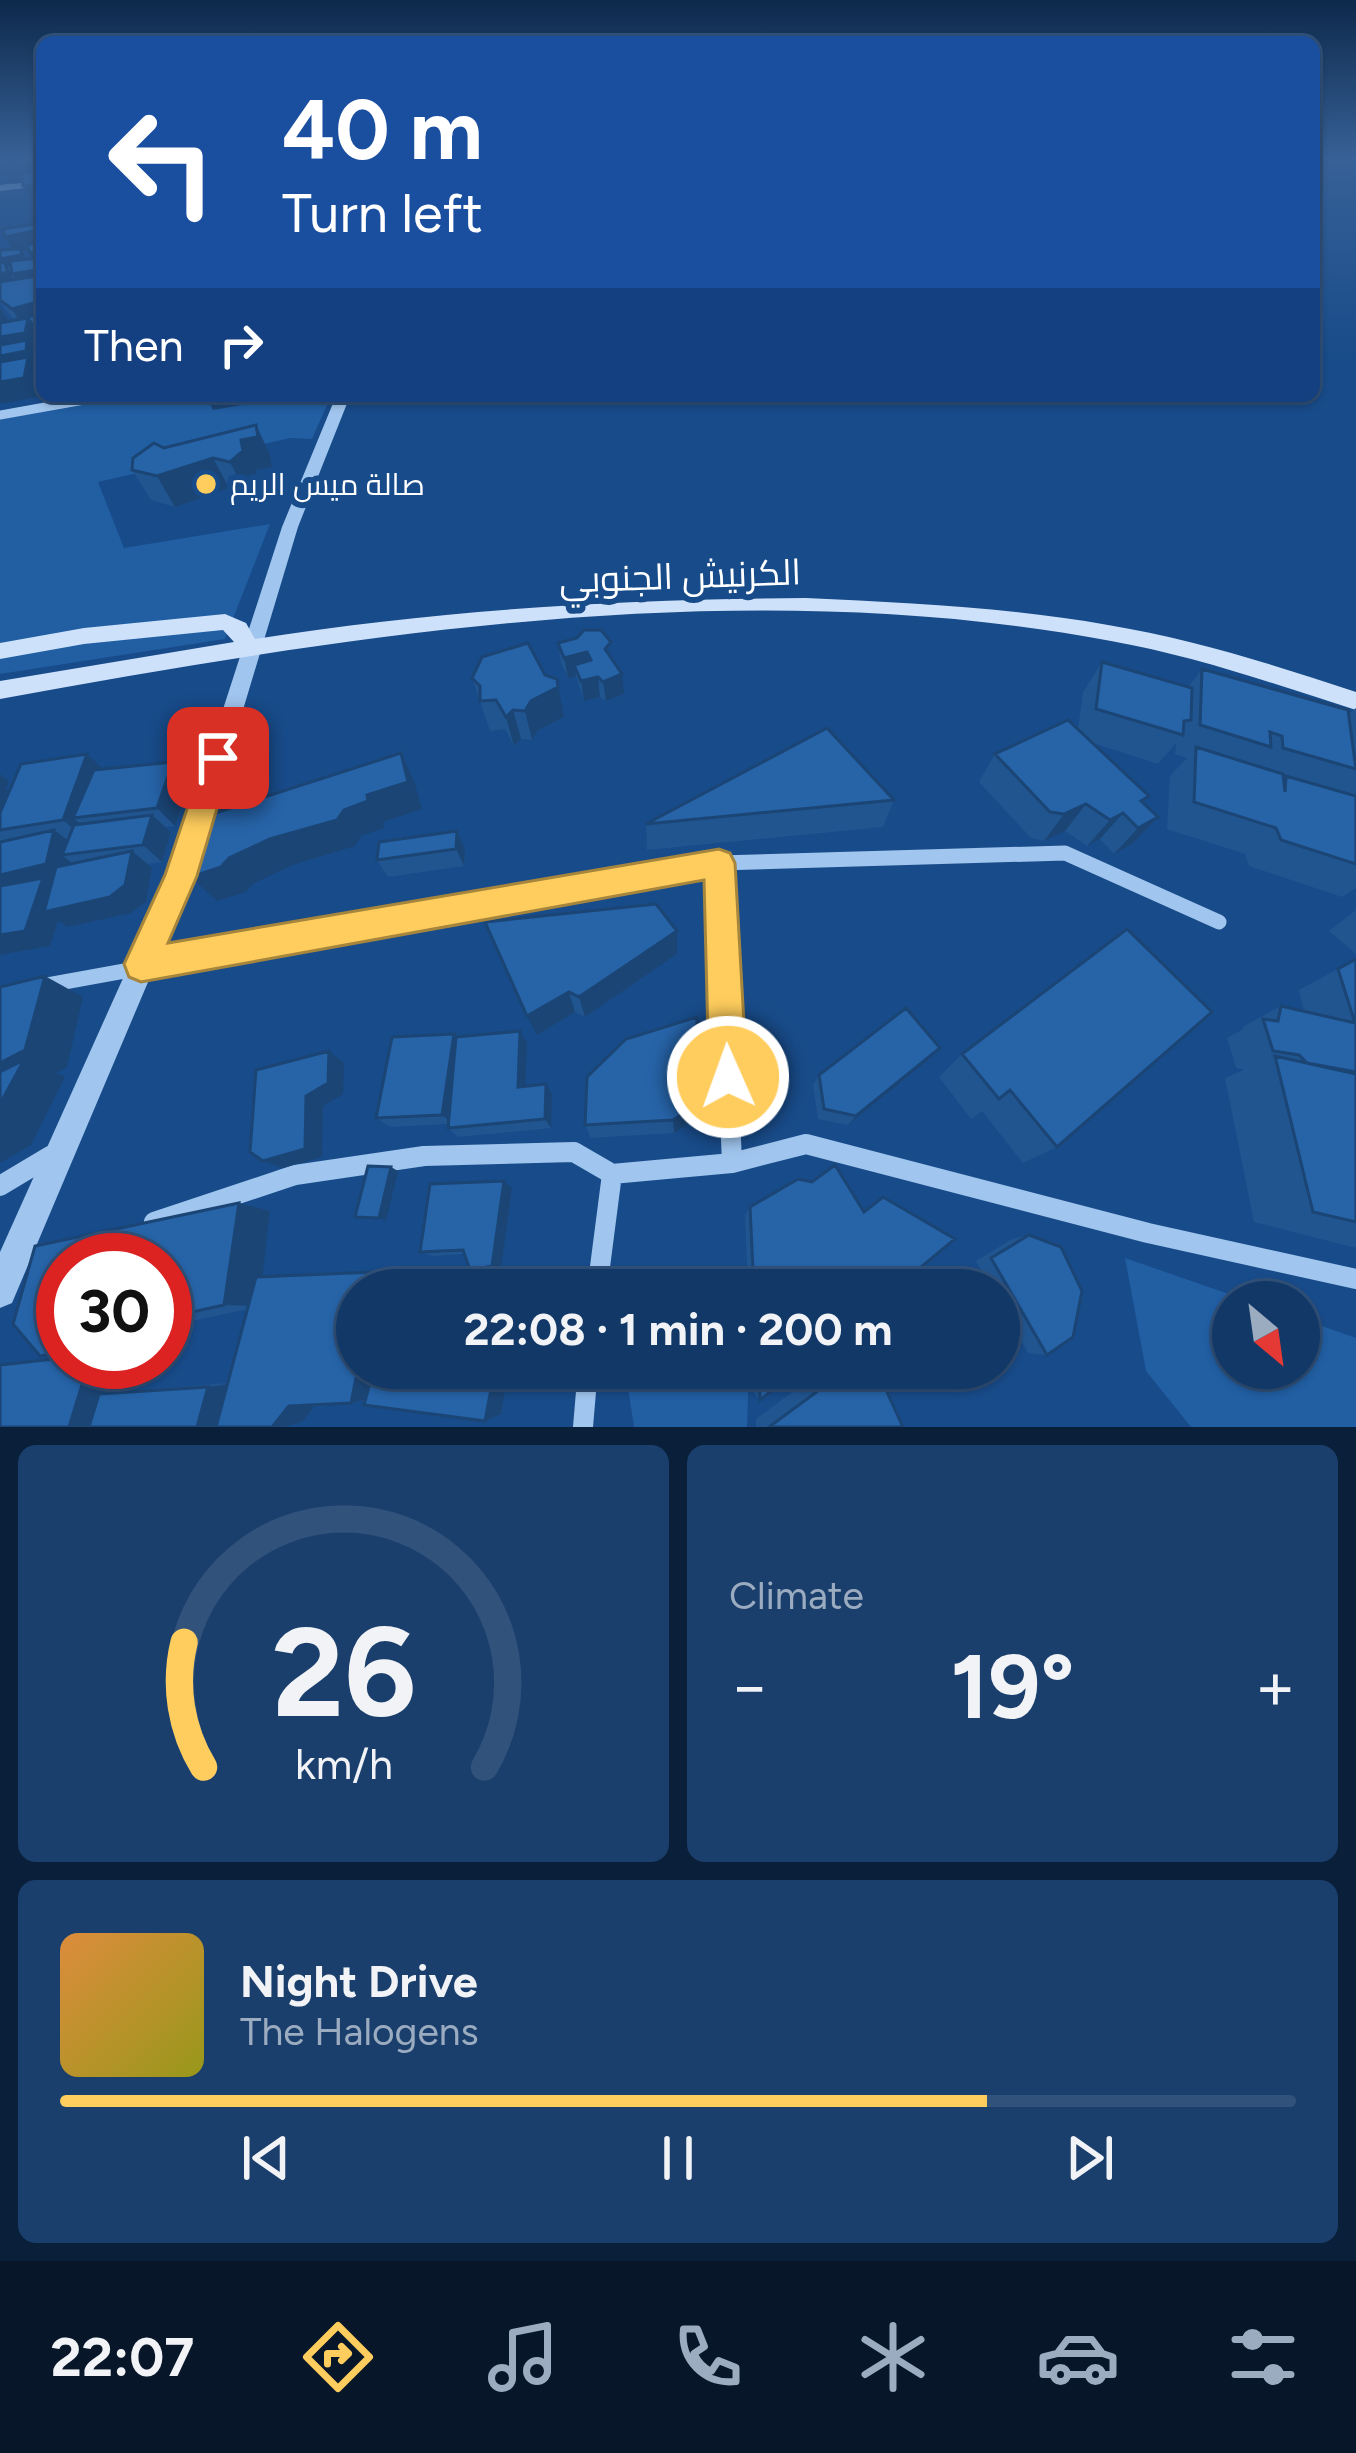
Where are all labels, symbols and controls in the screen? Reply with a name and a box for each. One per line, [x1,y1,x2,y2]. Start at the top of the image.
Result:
text: 40 m [282,79,483,180]
icon: left [84,84,240,240]
text: Turn left [282,181,483,246]
icon: right [208,312,274,378]
text: Then [84,318,184,372]
place label: صالة ميس الريم [230,466,425,505]
marker: صالة ميس الريم [193,471,219,497]
street label: الكرنيش الجنوبي [558,550,802,609]
pin [167,707,269,809]
icon: arrive [185,725,251,791]
position arrow [665,1014,791,1140]
speed limit sign: 30 [36,1233,192,1389]
north arrow [1212,1281,1320,1389]
map controls [1212,1281,1320,1389]
text: 22:08 · 1 min · 200 m [463,1302,893,1356]
text: Climate [729,1572,864,1619]
text: 26 [271,1597,416,1747]
text: 19° [950,1632,1075,1741]
text: − [729,1646,770,1726]
text: + [1255,1646,1296,1726]
text: km/h [295,1737,392,1789]
text: Night Drive [240,1954,478,2008]
text: The Halogens [240,2008,479,2055]
icon: previous [233,2125,299,2191]
icon: pause [645,2125,711,2191]
icon: next [1057,2125,1123,2191]
icon: directions [296,2315,380,2399]
icon: music [481,2315,565,2399]
icon: phone [666,2315,750,2399]
icon: climate [851,2315,935,2399]
icon: car [1036,2315,1120,2399]
icon: filters [1221,2315,1305,2399]
text: 22:07 [51,2325,194,2390]

